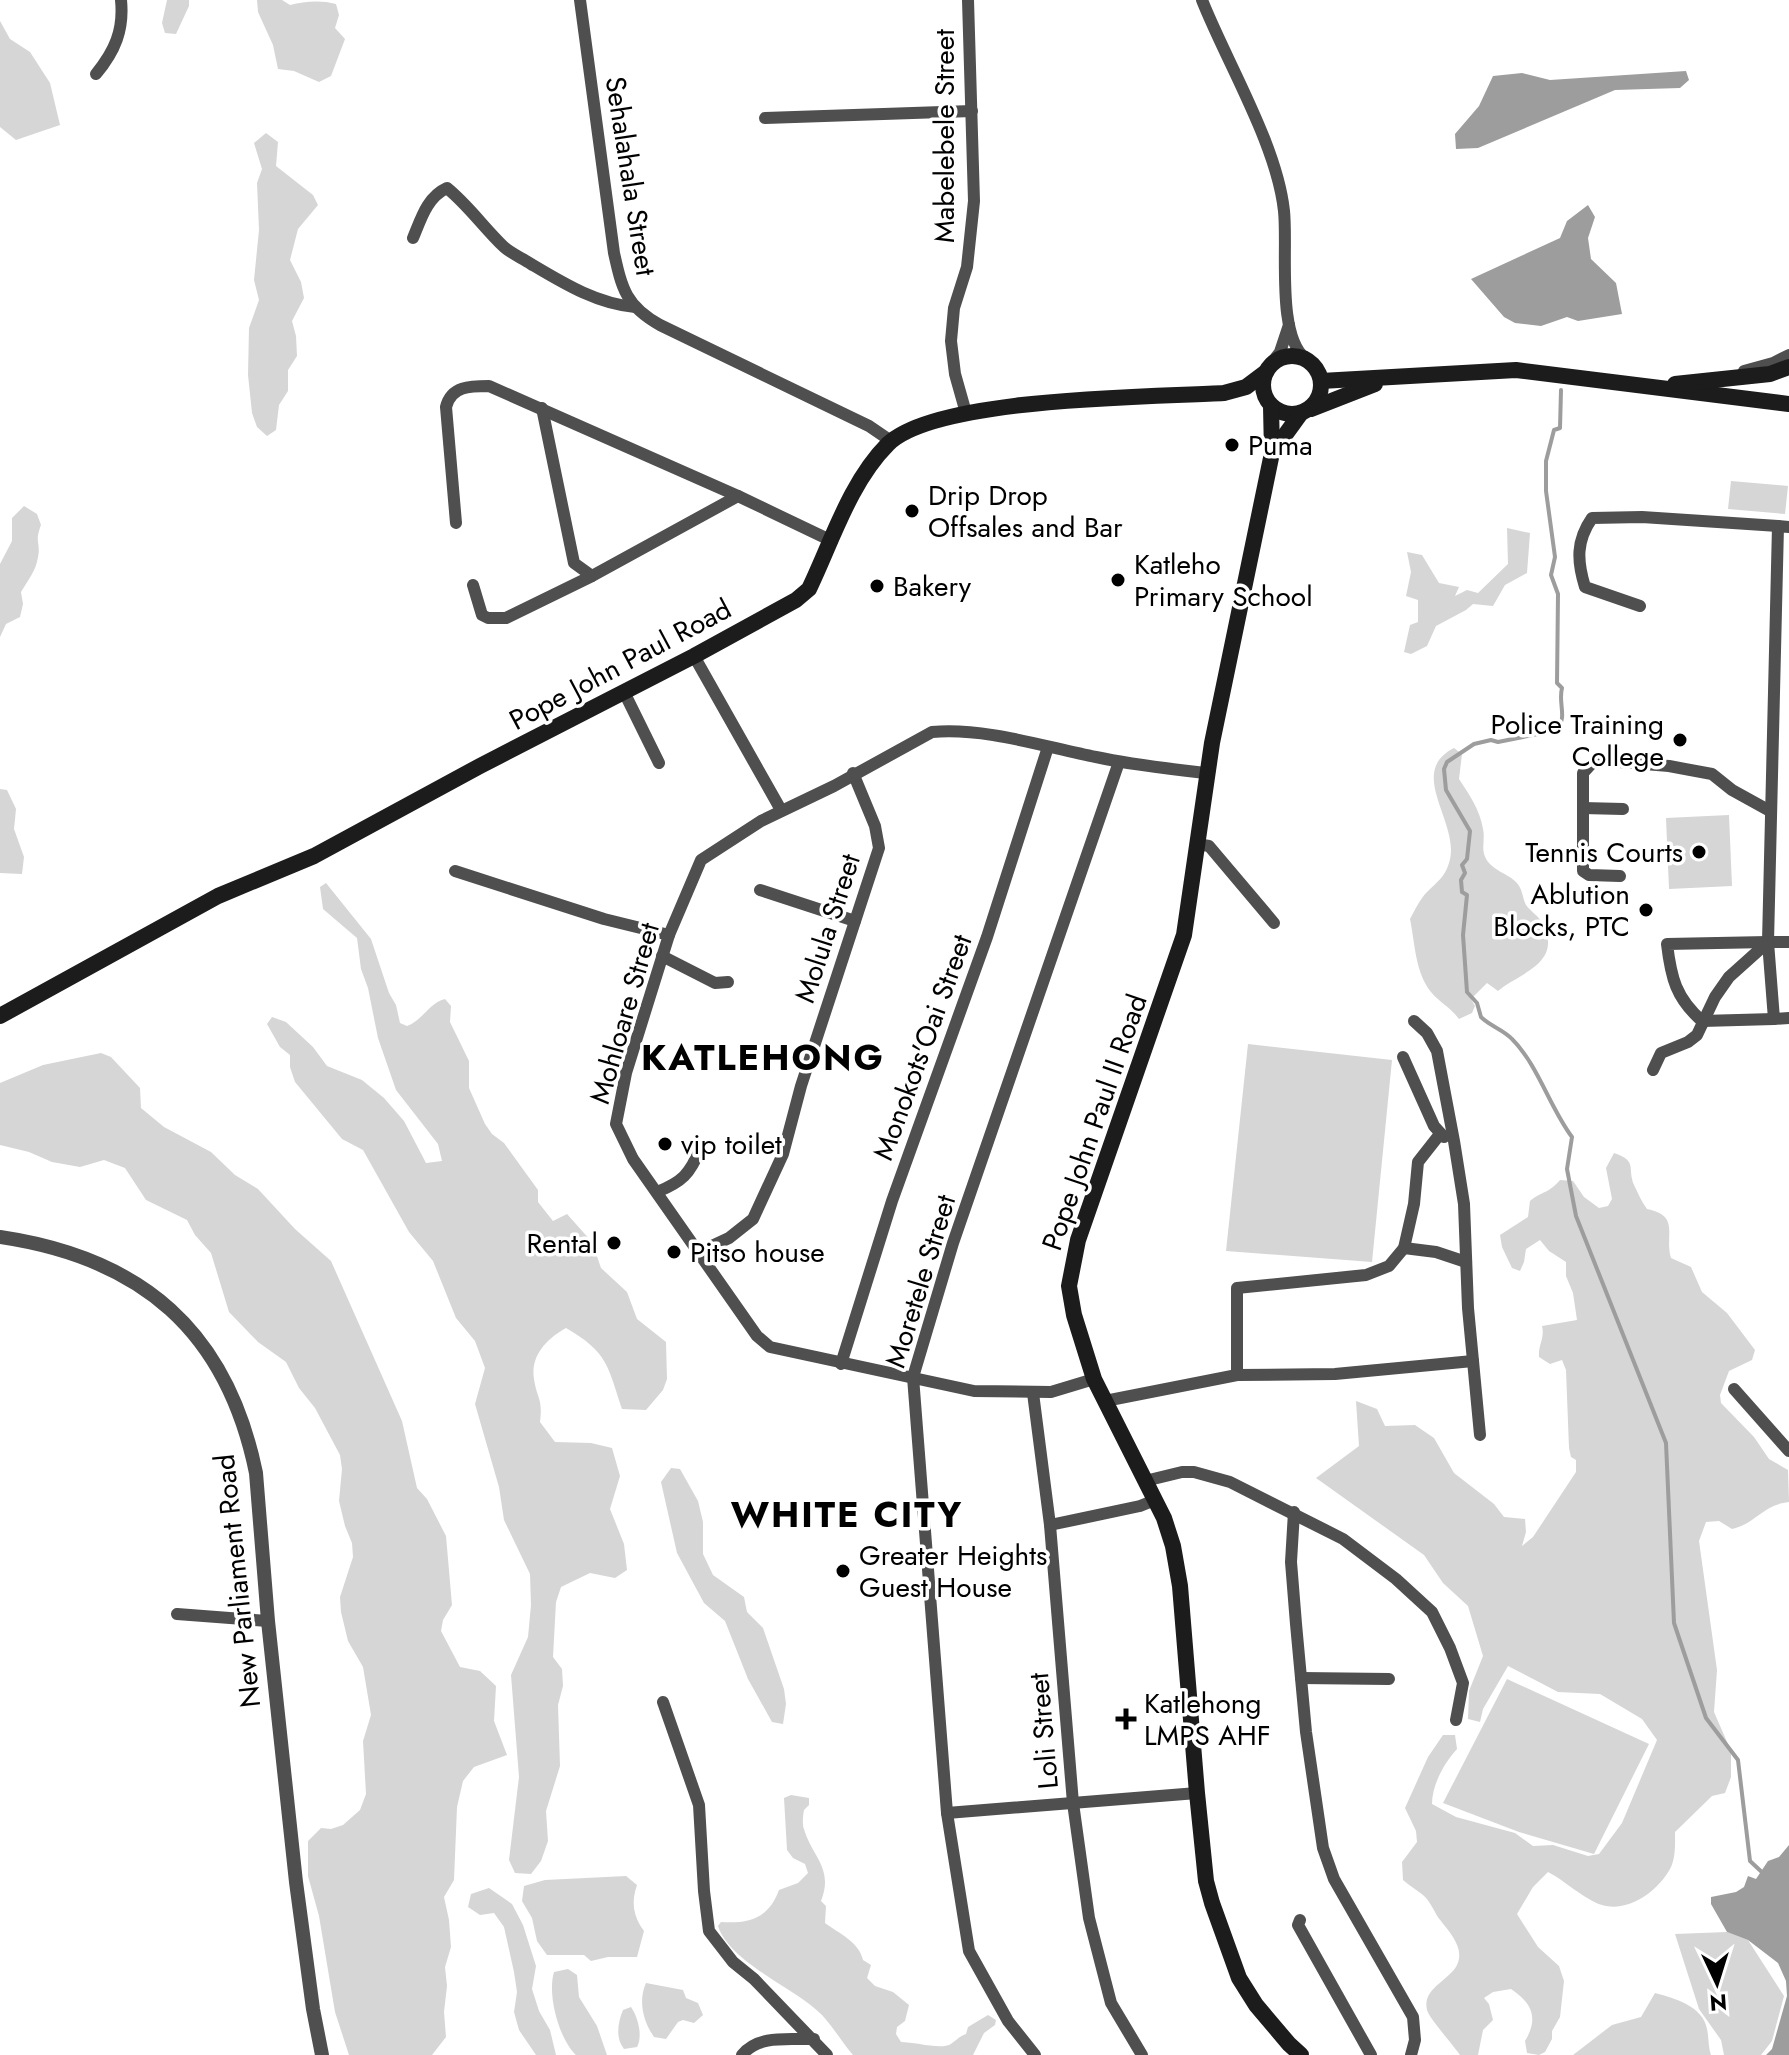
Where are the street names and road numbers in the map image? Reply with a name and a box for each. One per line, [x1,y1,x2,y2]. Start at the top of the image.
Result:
street label: Mabelebele Street [924,29,965,243]
street label: Sehalahala Street [595,74,667,279]
street label: Pope John Paul Road [502,589,739,740]
street label: Molula Street [784,848,871,1008]
street label: Mohloare Street [579,918,670,1109]
street label: Monokots'Oai Street [863,928,982,1166]
street label: Pope John Paul II Road [1031,989,1158,1256]
street label: Moretele Street [875,1189,966,1373]
street label: New Parliament Road [204,1452,271,1710]
street label: Loli Street [1018,1671,1069,1791]

